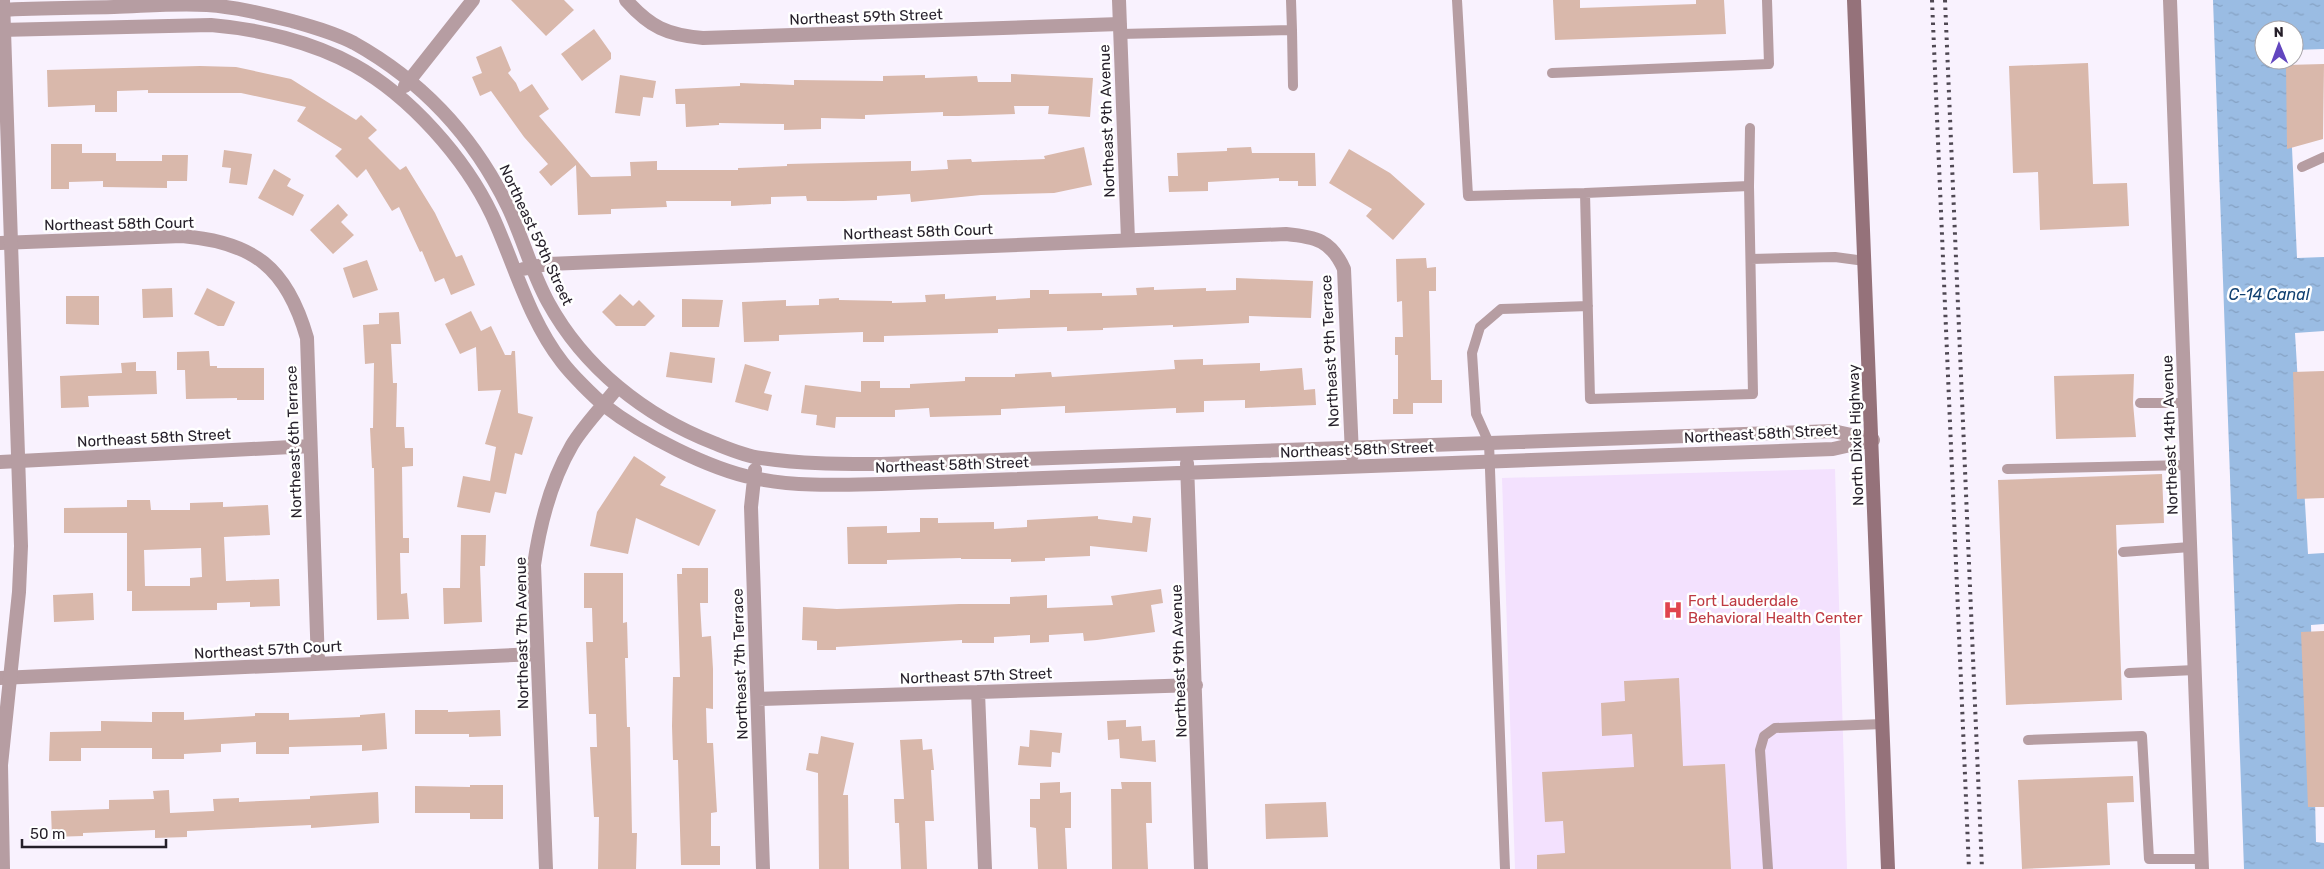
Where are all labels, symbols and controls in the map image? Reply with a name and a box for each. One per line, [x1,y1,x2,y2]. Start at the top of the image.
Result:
street label: Northeast 59th Street [789,5,943,29]
north arrow [2254,20,2304,70]
text: N [2274,24,2284,41]
street label: Northeast 9th Avenue [1095,44,1119,198]
street label: Northeast 59th Street [495,162,577,308]
street label: Northeast 58th Court [44,214,194,234]
street label: Northeast 58th Court [843,220,993,244]
street label: Northeast 9th Terrace [1317,274,1343,428]
water label: C-14 Canal [2228,285,2311,304]
street label: Northeast 14th Avenue [2158,355,2182,515]
street label: North Dixie Highway [1845,364,1867,506]
street label: Northeast 6th Terrace [282,365,306,519]
street label: Northeast 58th Street [1684,421,1839,447]
street label: Northeast 58th Street [77,425,232,451]
street label: Northeast 58th Street [1280,438,1434,462]
street label: Northeast 58th Street [875,453,1029,477]
street label: Northeast 7th Avenue [512,557,532,709]
street label: Northeast 9th Avenue [1167,584,1191,738]
street label: Northeast 7th Terrace [728,588,752,740]
place label: Fort Lauderdale Behavioral Health Center [1688,592,1863,627]
hospital icon: Fort Lauderdale Behavioral Health Center [1662,599,1684,621]
street label: Northeast 57th Court [194,637,343,663]
street label: Northeast 57th Street [900,664,1053,688]
scale bar [22,816,166,848]
text: 50 m [30,825,65,843]

